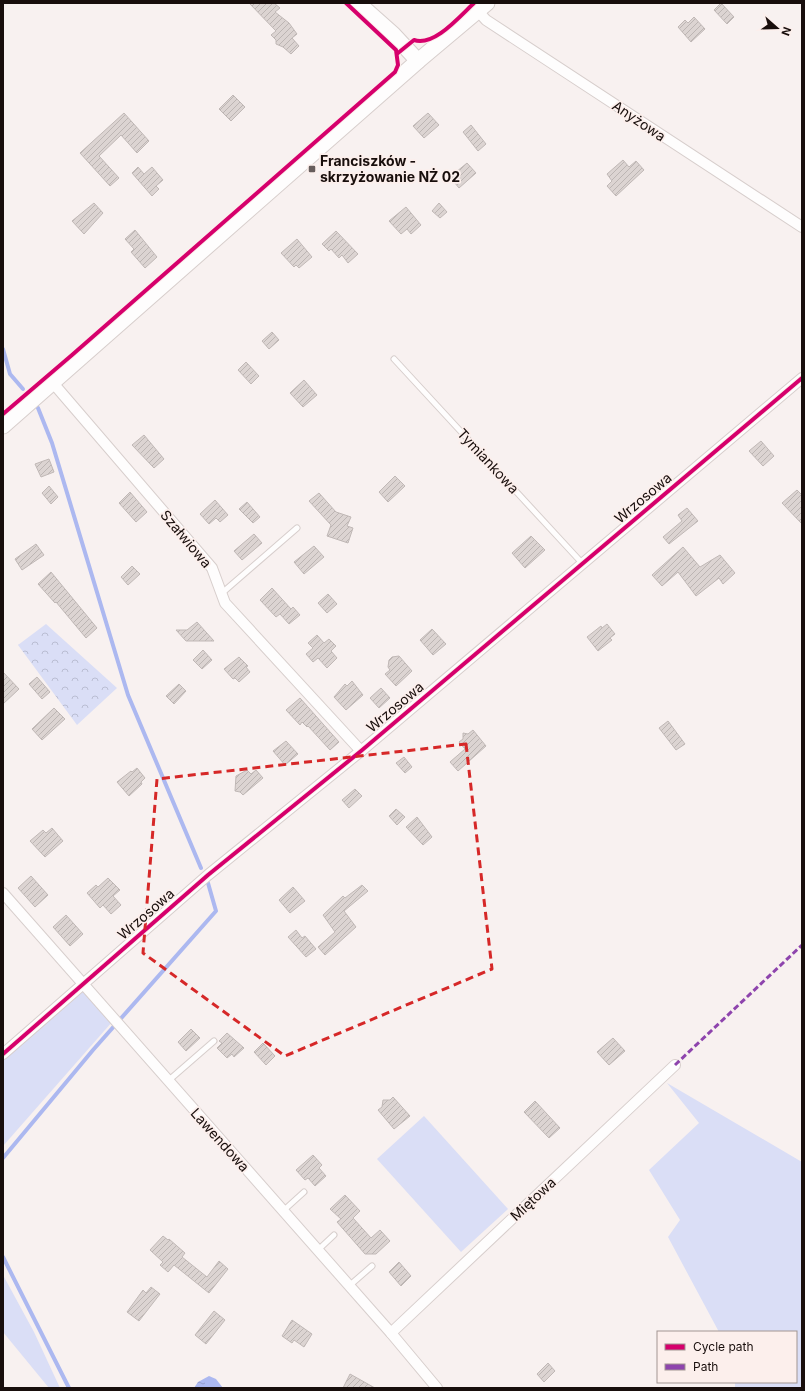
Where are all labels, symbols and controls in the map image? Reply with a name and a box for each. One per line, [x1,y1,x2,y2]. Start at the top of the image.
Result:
north arrow [757,8,797,48]
text: N [778,25,794,38]
street label: Anyżowa [609,97,669,145]
place label: Franciszków - skrzyżowanie NŻ 02 [320,152,460,185]
marker: Franciszków - skrzyżowanie NŻ 02 [307,164,317,174]
street label: Tymiankowa [454,425,523,497]
street label: Wrzosowa [611,469,675,526]
street label: Szałwiowa [157,506,215,571]
street label: Wrzosowa [363,678,427,735]
street label: Wrzosowa [114,884,177,943]
street label: Lawendowa [187,1104,253,1175]
street label: Miętowa [506,1173,559,1224]
legend [657,1331,797,1383]
text: Cycle path [693,1339,754,1354]
text: Path [693,1359,718,1374]

